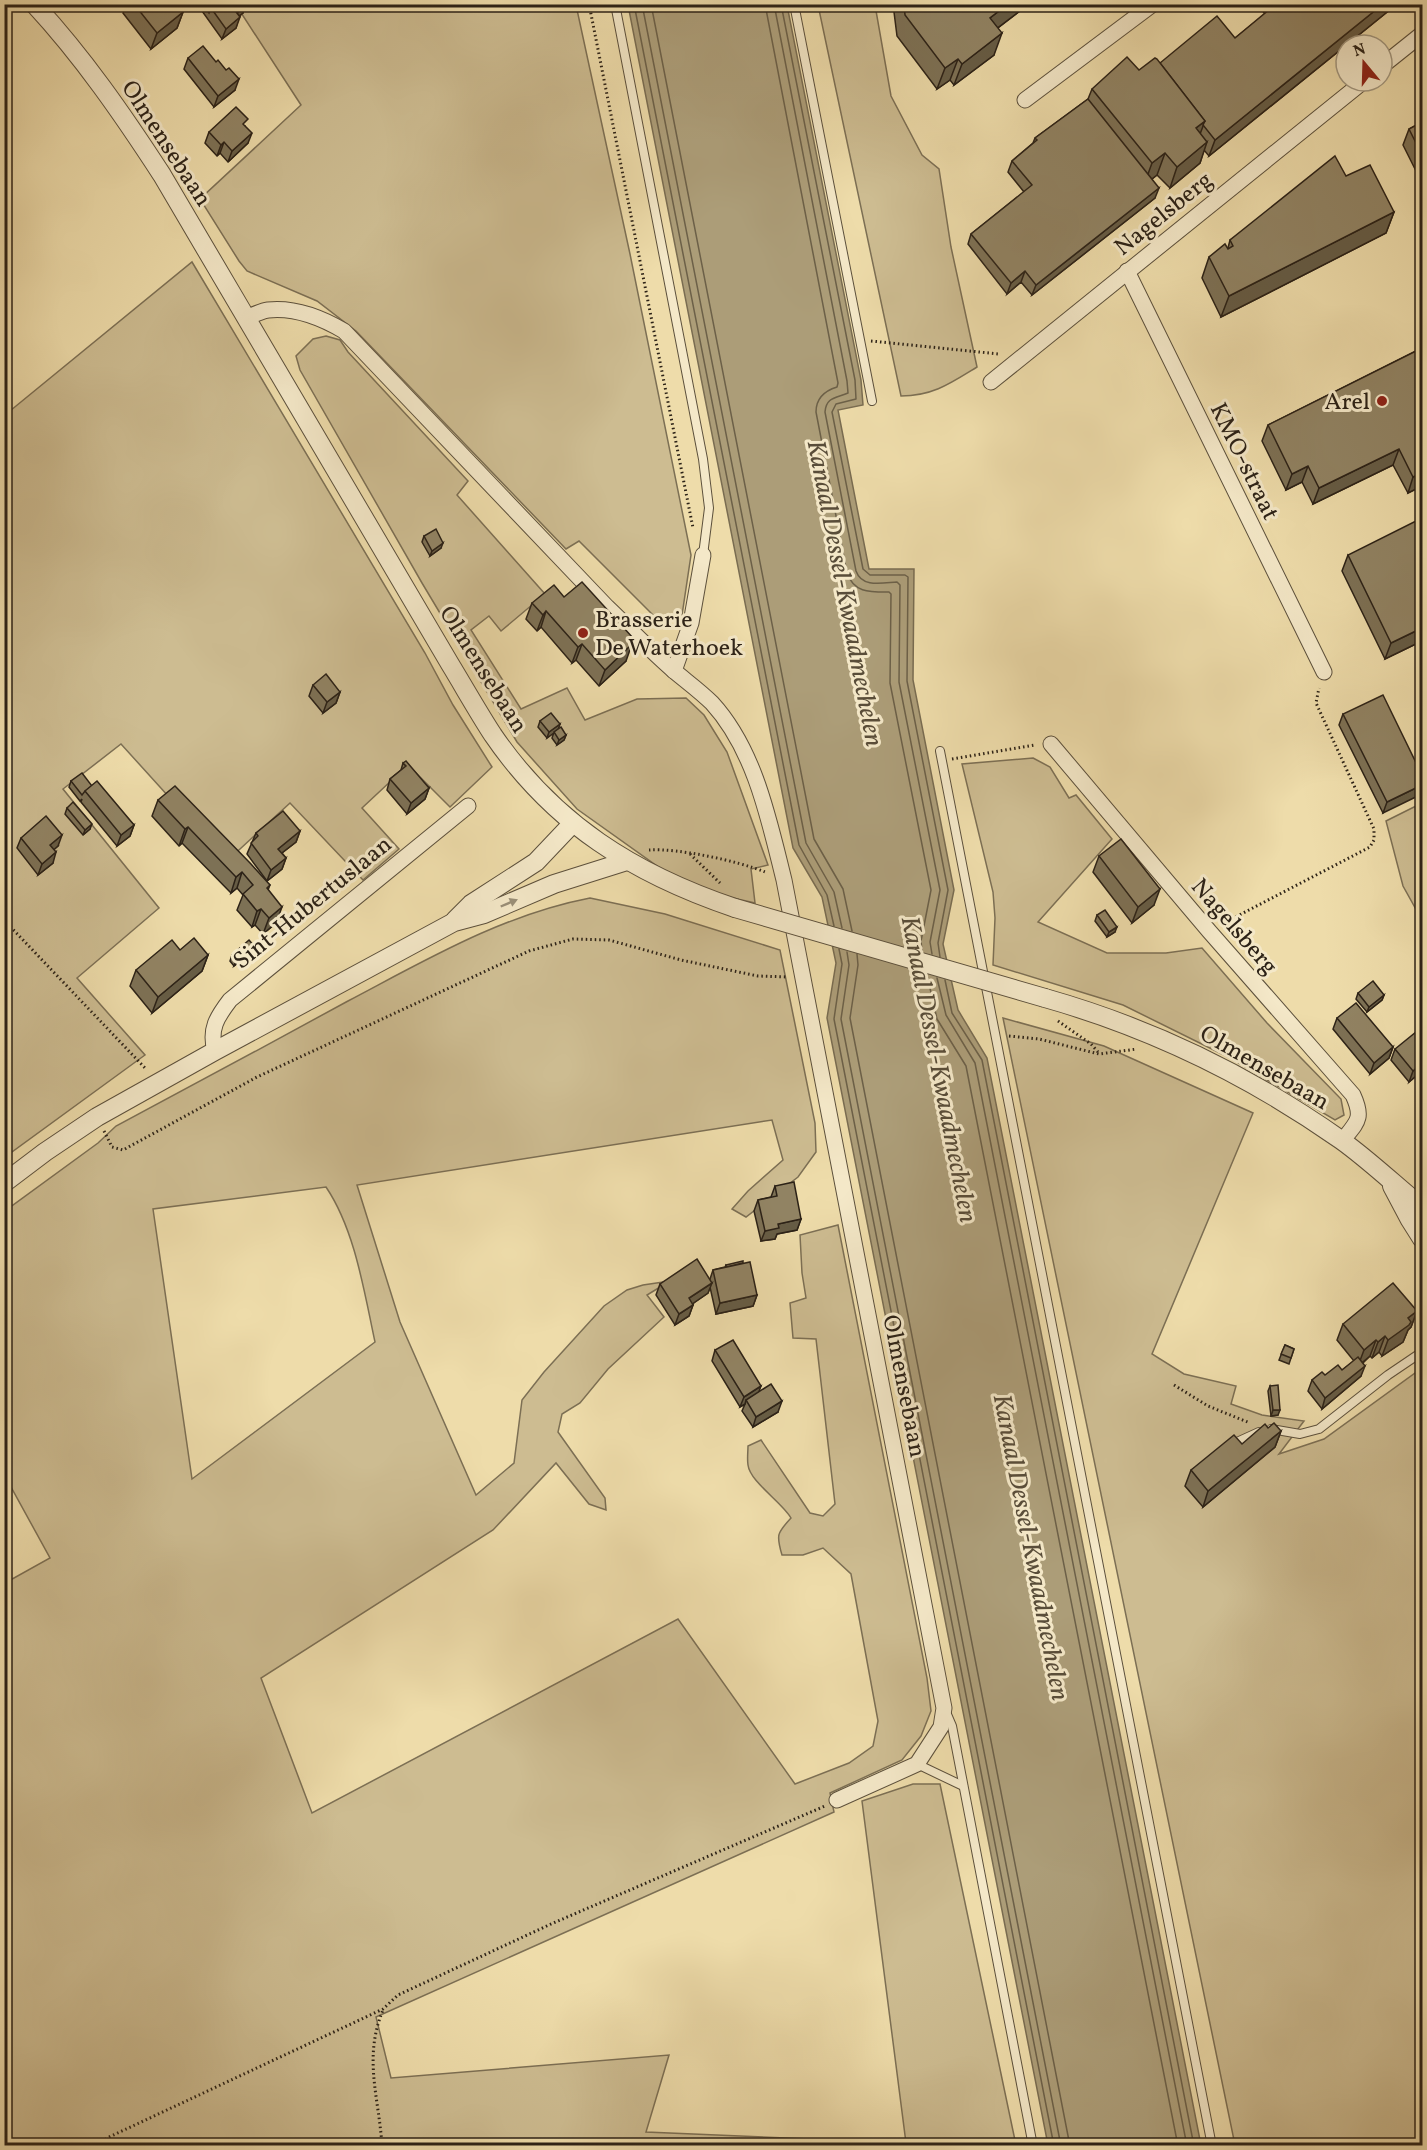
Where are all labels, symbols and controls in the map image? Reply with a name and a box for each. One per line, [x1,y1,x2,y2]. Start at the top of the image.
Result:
north arrow [1334,33,1394,93]
text: N [1351,38,1369,63]
street label: Olmensebaan [112,74,219,214]
street label: Nagelsberg [1108,164,1221,265]
place label: Arel [1324,386,1370,420]
marker: Arel [1375,394,1389,408]
street label: KMO-straat [1200,397,1286,526]
water label: Kanaal Dessel-Kwaadmechelen [797,437,891,750]
street label: Olmensebaan [430,600,535,740]
place label: Brasserie De Waterhoek [595,604,743,666]
marker: Brasserie De Waterhoek [576,626,590,640]
street label: Sint-Hubertuslaan [226,829,400,978]
street label: Nagelsberg [1182,872,1285,983]
one-way arrow [500,898,518,907]
water label: Kanaal Dessel-Kwaadmechelen [891,913,985,1226]
street label: Olmensebaan [1193,1018,1335,1120]
street label: Olmensebaan [873,1312,934,1461]
water label: Kanaal Dessel-Kwaadmechelen [983,1391,1077,1704]

